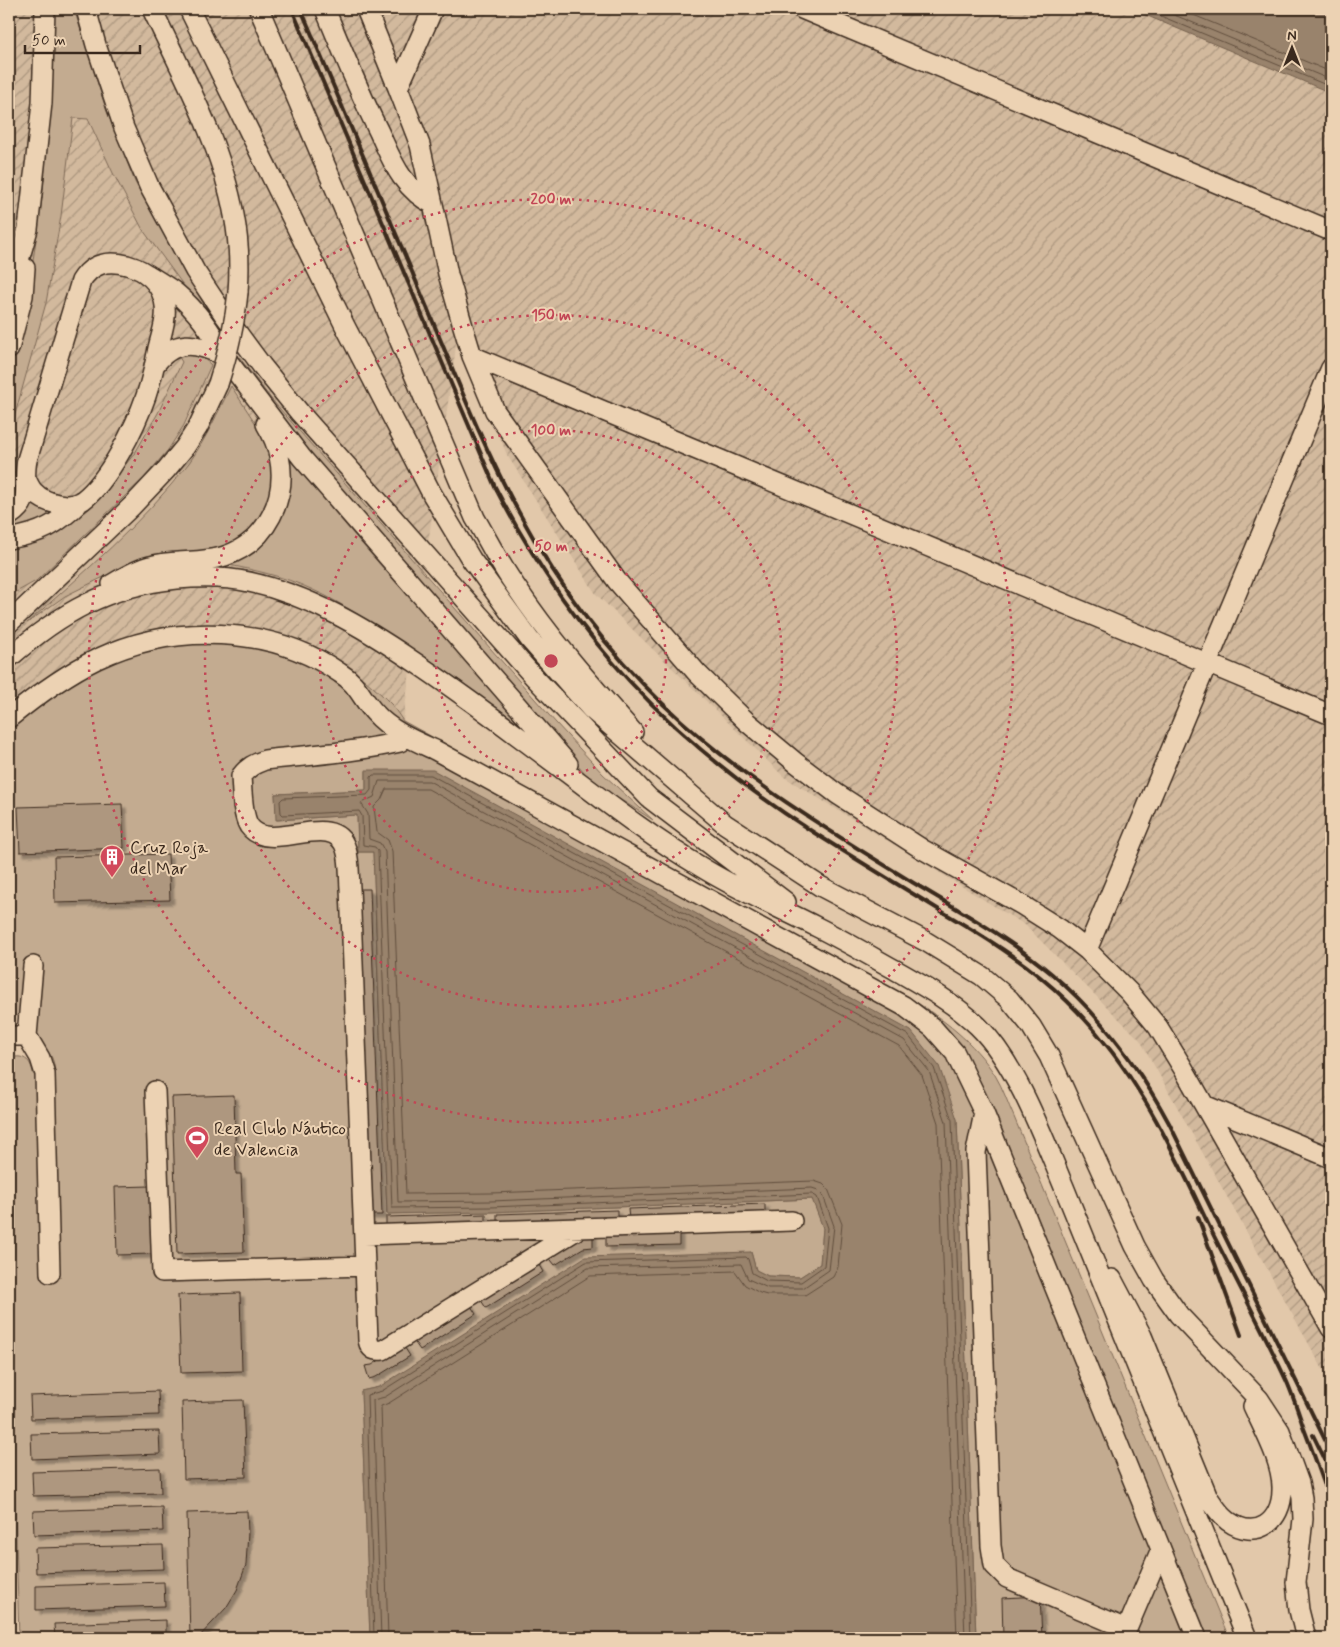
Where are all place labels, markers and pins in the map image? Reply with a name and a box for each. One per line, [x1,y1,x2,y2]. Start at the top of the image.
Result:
centre of rings [542,652,560,670]
place label: Cruz Roja del Mar [130,836,208,881]
building icon: Cruz Roja del Mar [99,844,125,878]
place label: Real Club Náutico de Valencia [214,1117,346,1162]
sports icon: Real Club Náutico de Valencia [184,1125,210,1159]

